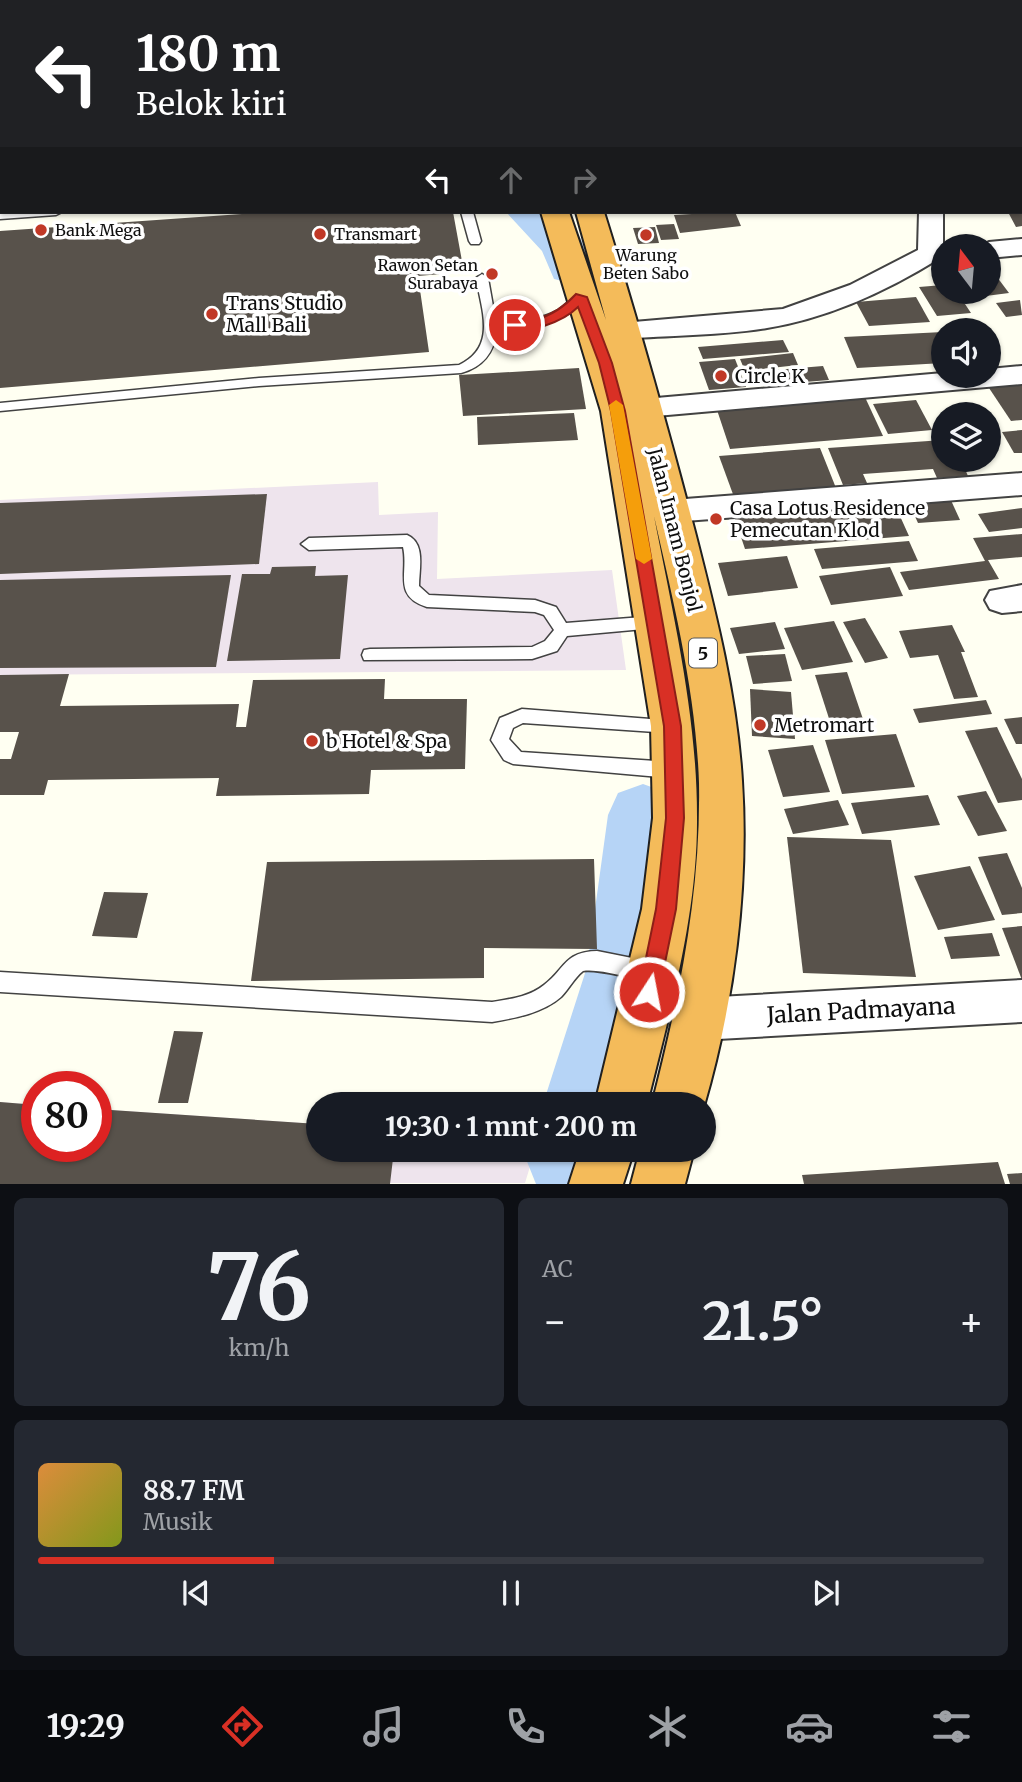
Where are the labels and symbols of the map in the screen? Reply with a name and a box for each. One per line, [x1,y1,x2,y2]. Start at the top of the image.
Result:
place label: Bank Mega [55,220,142,240]
marker: Bank Mega [33,222,49,238]
place label: Transmart [334,224,418,244]
marker: Transmart [312,226,328,242]
marker: Warung Beten Sabo [638,227,654,243]
north arrow [931,234,1001,304]
place label: Warung Beten Sabo [603,245,689,283]
place label: Rawon Setan Surabaya [377,255,478,293]
marker: Rawon Setan Surabaya [484,266,500,282]
place label: Trans Studio Mall Bali [226,291,343,337]
pin [485,295,545,355]
marker: Trans Studio Mall Bali [204,306,220,322]
place label: Circle K [735,364,805,388]
marker: Circle K [713,368,729,384]
street label: Jalan Imam Bonjol [643,445,707,615]
place label: Casa Lotus Residence Pemecutan Klod [730,496,925,542]
marker: Casa Lotus Residence Pemecutan Klod [708,511,724,527]
road number: 5 [689,638,717,668]
place label: Metromart [774,713,875,737]
marker: Metromart [752,717,768,733]
place label: b Hotel & Spa [325,729,447,753]
marker: b Hotel & Spa [304,733,320,749]
position arrow [612,955,686,1029]
street label: Jalan Padmayana [765,991,956,1029]
speed limit sign: 80 [21,1071,112,1162]

